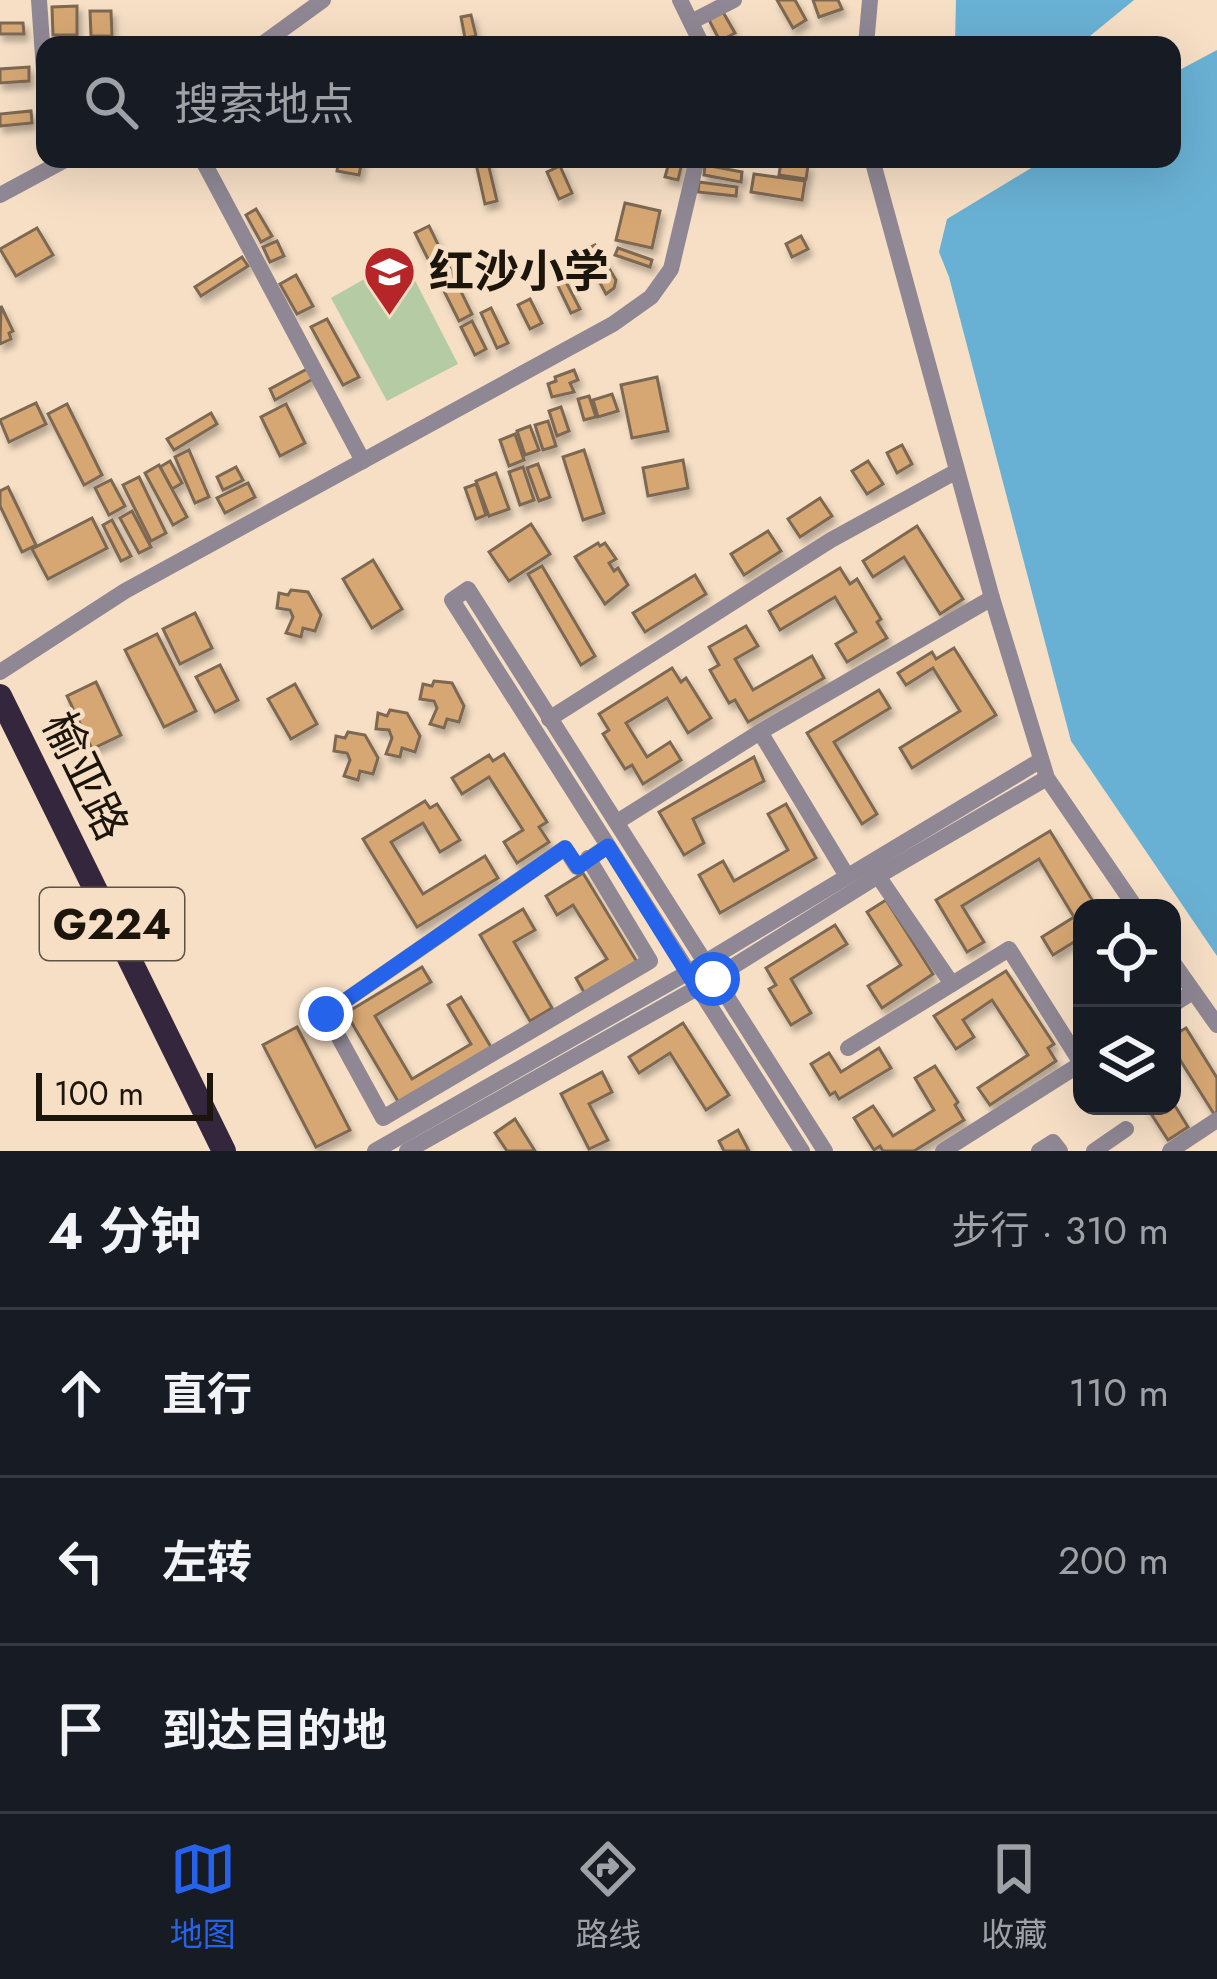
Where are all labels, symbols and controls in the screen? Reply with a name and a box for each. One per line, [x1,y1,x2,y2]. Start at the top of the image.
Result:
search box [36,36,1181,168]
icon: search [78,69,144,135]
text: 搜索地点 [174,72,354,137]
place label: 红沙小学 [429,239,609,304]
school or university icon: 红沙小学 [362,243,418,317]
street label: 榆亚路 [27,701,144,851]
road number: G224 [40,888,184,960]
map controls [1073,899,1181,1115]
button: locate [1073,899,1181,1007]
route start [686,952,740,1006]
route end [299,987,353,1041]
button: layers [1073,1007,1181,1115]
scale bar [36,1067,213,1120]
text: 100 m [54,1070,144,1117]
text: 4 分钟 [48,1194,201,1268]
text: 步行 · 310 m [952,1202,1169,1259]
icon: ahead [48,1360,114,1426]
text: 直行 [162,1362,252,1427]
text: 110 m [1068,1364,1169,1421]
icon: left [48,1528,114,1594]
text: 左转 [162,1530,252,1595]
text: 200 m [1058,1532,1169,1589]
icon: arrive [48,1696,114,1762]
text: 到达目的地 [162,1698,387,1763]
tab: 地图 [170,1836,236,1958]
tab: 路线 [575,1836,641,1958]
tab: 收藏 [981,1836,1047,1958]

